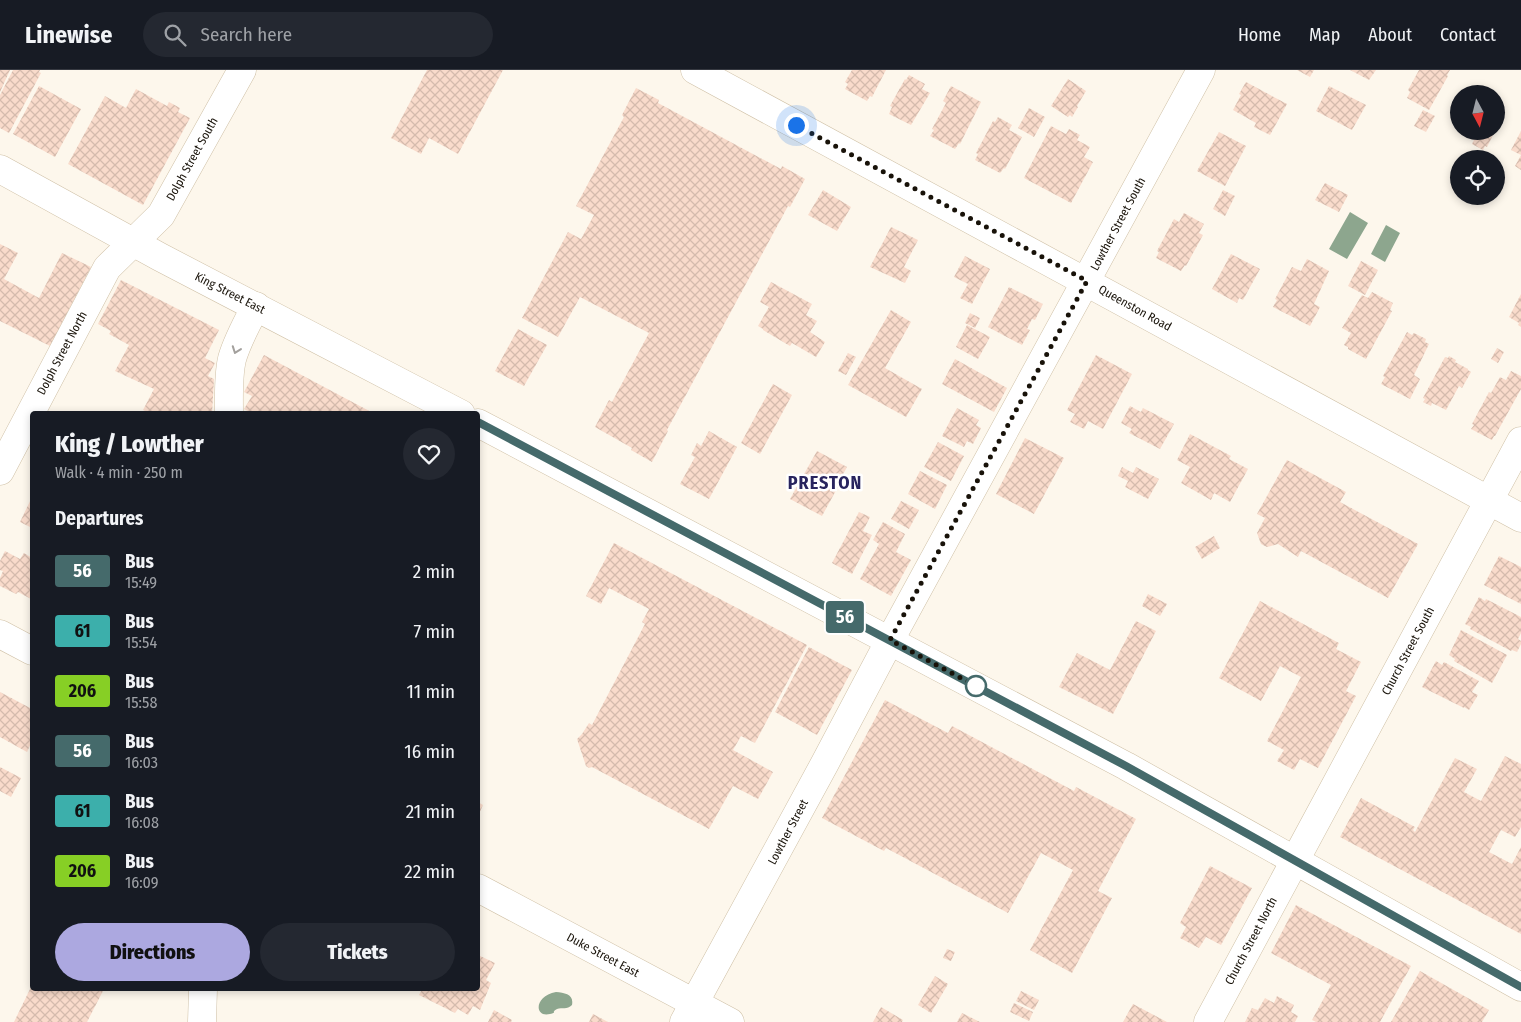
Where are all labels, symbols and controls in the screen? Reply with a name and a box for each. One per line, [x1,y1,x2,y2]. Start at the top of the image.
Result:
search box [143,12,493,57]
text: Linewise [25,21,113,49]
icon: search [161,21,189,49]
text: Search here [201,23,292,46]
text: Home [1238,24,1281,46]
text: Map [1309,24,1340,46]
text: About [1368,24,1412,46]
text: Contact [1440,24,1496,46]
north arrow [1450,85,1505,140]
map controls [1450,85,1505,205]
your location [784,113,809,138]
street label: Dolph Street South [163,115,221,203]
button: locate [1450,150,1505,205]
street label: Lowther Street South [1088,175,1148,273]
street label: King Street East [193,269,267,317]
street label: Queenston Road [1096,282,1174,334]
street label: Dolph Street North [34,309,90,397]
one-way arrow [232,345,242,354]
button: heart [403,428,455,480]
text: King / Lowther [55,430,204,458]
text: Walk · 4 min · 250 m [55,463,183,482]
district label: PRESTON [788,472,862,494]
text: Departures [55,507,143,530]
text: Bus [125,550,154,573]
text: 56 [73,560,92,582]
text: 2 min [413,560,455,583]
text: 15:49 [125,573,157,592]
line badge: 56 [822,601,868,633]
street label: Church Street South [1379,605,1437,697]
text: 56 [836,606,854,628]
text: Bus [125,610,154,633]
text: 61 [74,620,91,642]
text: 7 min [413,620,455,643]
text: 15:54 [125,633,157,652]
text: Bus [125,670,154,693]
unlabelled marker [965,675,987,697]
text: 206 [69,680,96,702]
text: 11 min [407,680,455,703]
text: 15:58 [125,693,157,712]
text: Bus [125,730,154,753]
text: 56 [73,740,92,762]
text: 16 min [404,740,455,763]
text: 16:03 [125,753,158,772]
text: Bus [125,790,154,813]
street label: Lowther Street [765,797,811,867]
text: 61 [74,800,91,822]
text: 21 min [406,800,455,823]
text: 16:08 [125,813,159,832]
text: Bus [125,850,154,873]
text: 206 [69,860,96,882]
text: 22 min [404,860,455,883]
text: 16:09 [125,873,159,892]
street label: Church Street North [1222,895,1280,987]
button: Directions [55,923,250,981]
button: Tickets [260,923,455,981]
street label: Duke Street East [564,930,642,980]

